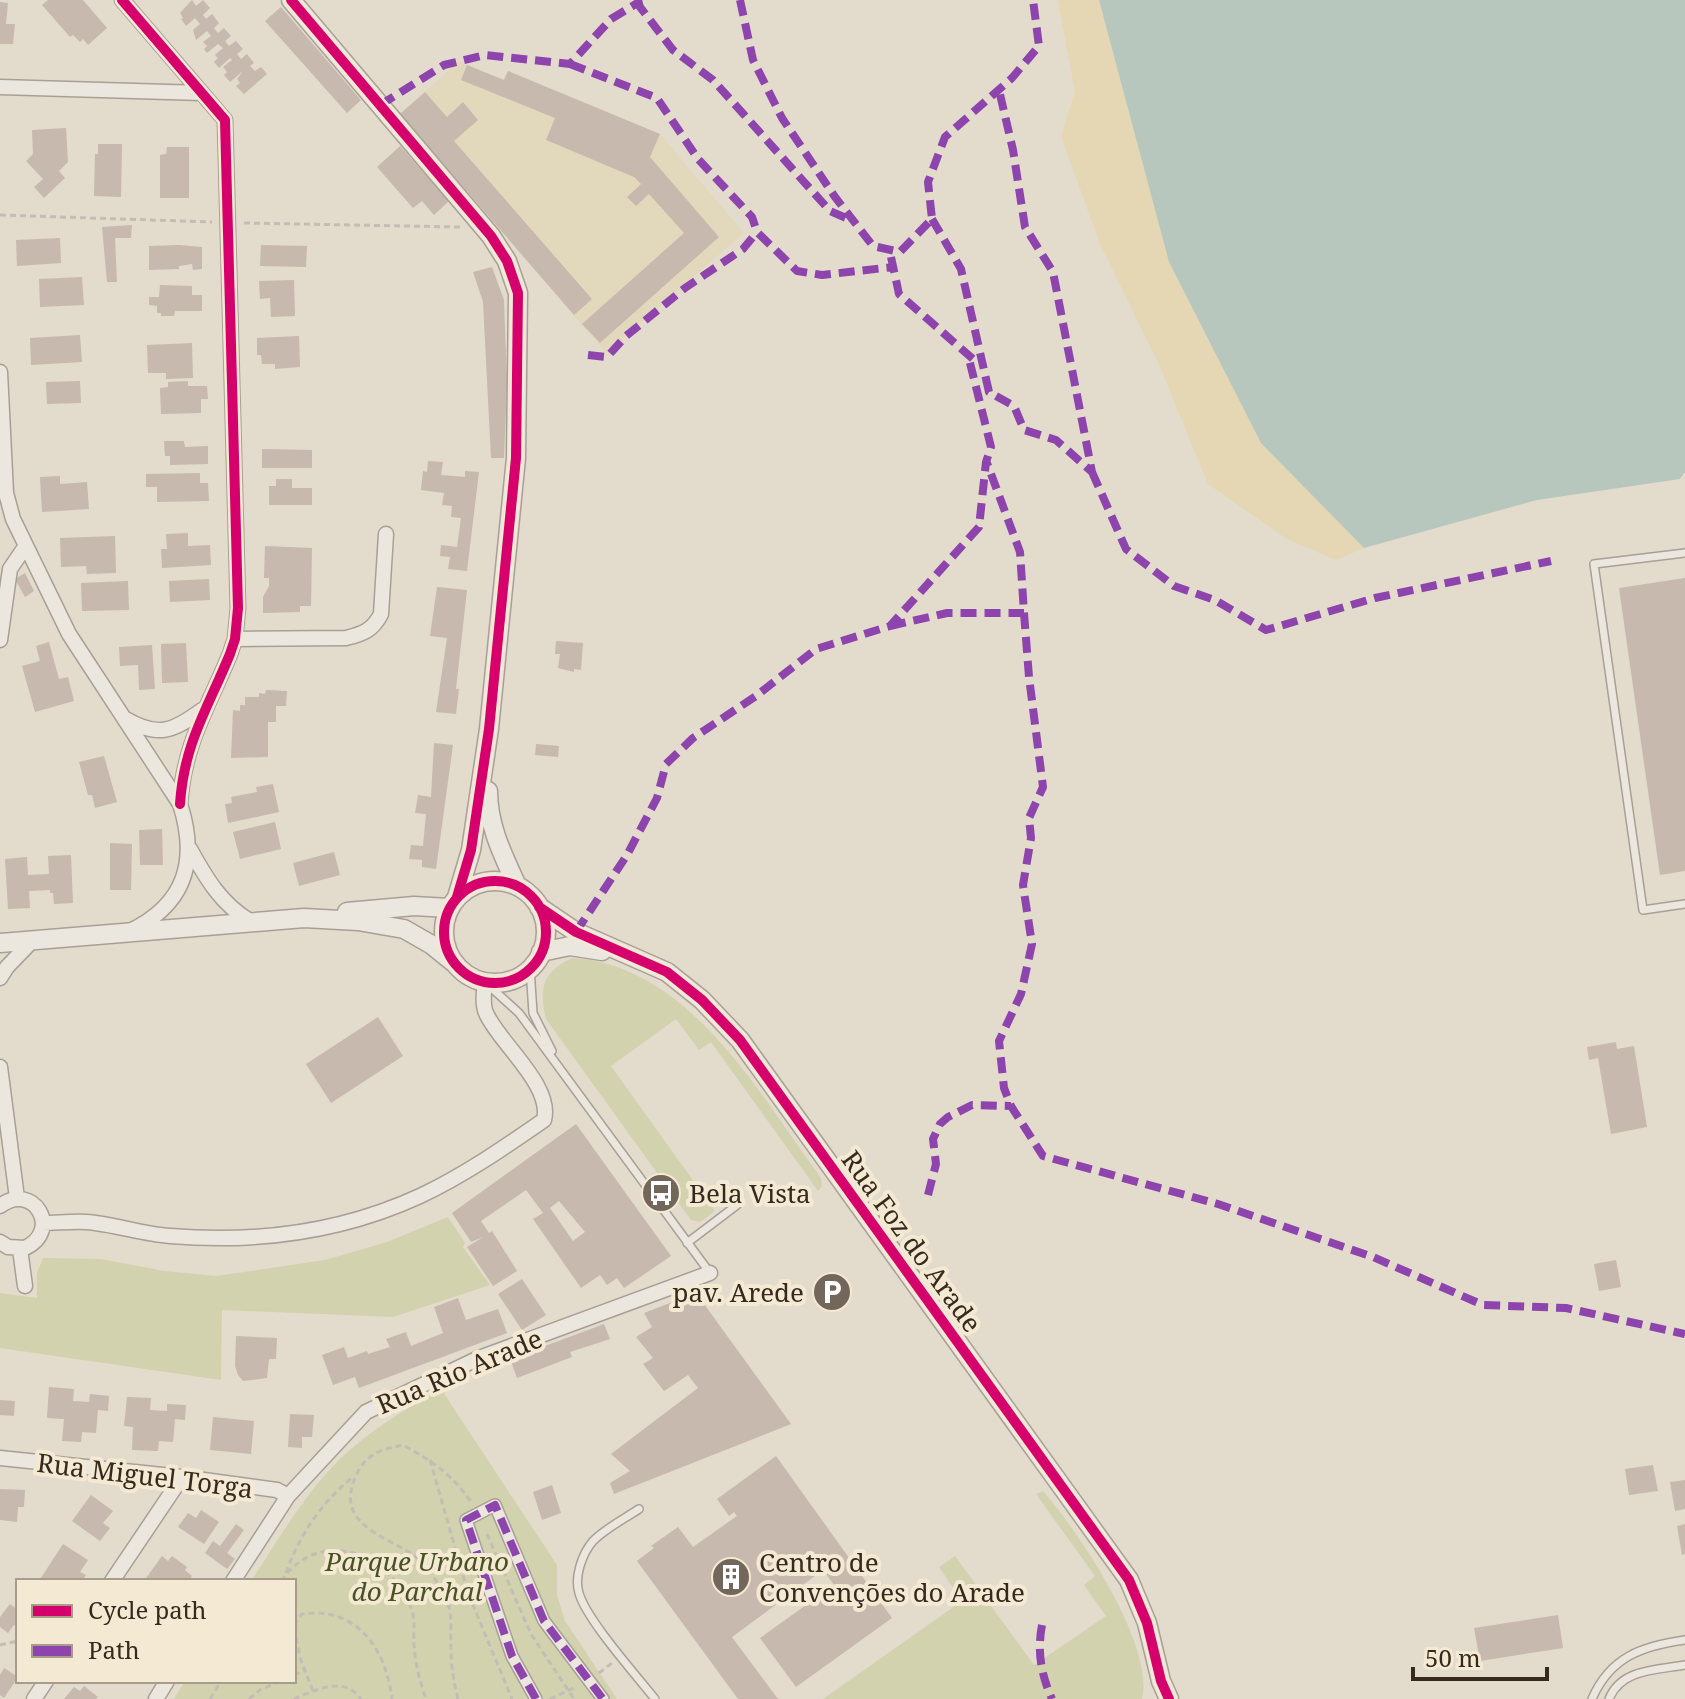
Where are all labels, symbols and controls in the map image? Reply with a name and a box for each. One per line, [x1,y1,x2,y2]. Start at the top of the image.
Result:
street label: Rua Foz do Arade [834,1143,990,1339]
bus stop icon: Bela Vista [640,1172,682,1214]
place label: Bela Vista [689,1175,811,1211]
parking icon: pav. Arede [811,1271,853,1313]
place label: pav. Arede [673,1274,804,1310]
street label: Rua Rio Arade [371,1320,547,1422]
street label: Rua Miguel Torga [35,1444,255,1506]
park label: Parque Urbano do Parchal [324,1543,509,1609]
place label: Centro de Convenções do Arade [759,1544,1025,1610]
building icon: Centro de Convenções do Arade [710,1556,752,1598]
legend [16,1579,296,1683]
text: Cycle path [88,1593,207,1626]
scale bar [1413,1631,1547,1681]
text: Path [88,1633,140,1666]
text: 50 m [1425,1641,1481,1674]

